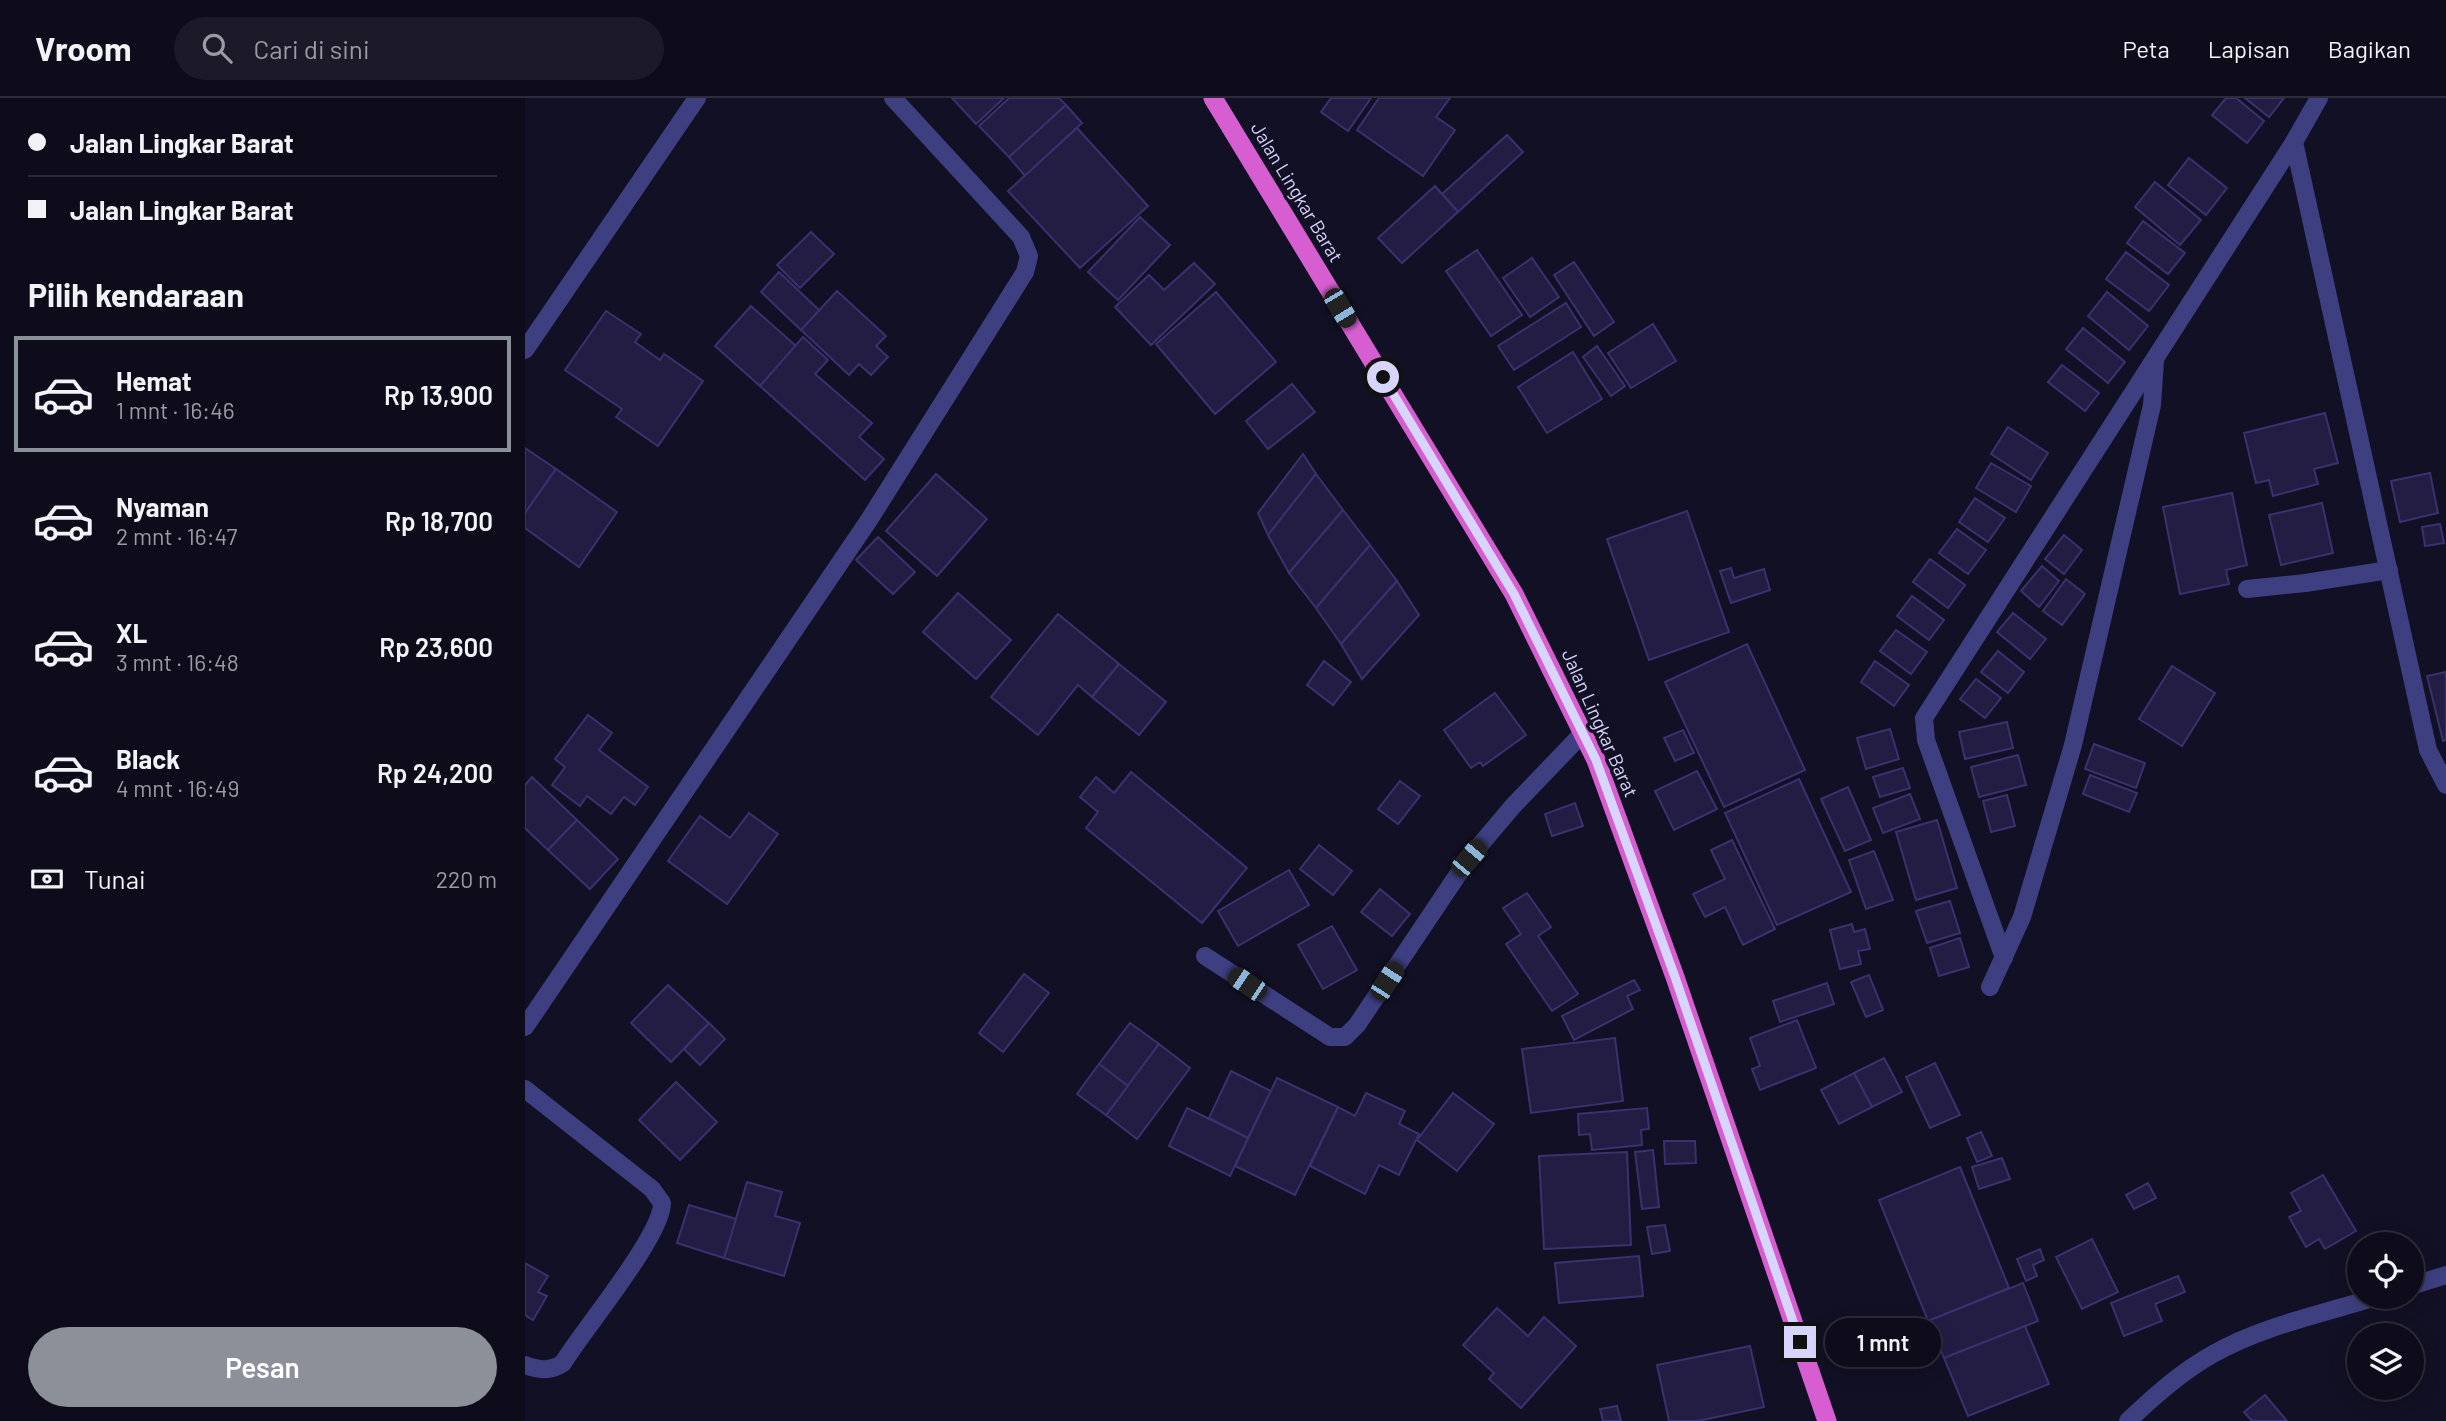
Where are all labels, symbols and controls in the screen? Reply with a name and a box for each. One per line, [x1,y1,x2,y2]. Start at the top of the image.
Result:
search box [174,17,664,80]
text: Vroom [35,28,132,68]
icon: search [198,29,236,67]
text: Cari di sini [254,33,370,64]
text: Peta [2122,34,2170,63]
text: Lapisan [2208,34,2290,63]
text: Bagikan [2328,34,2411,63]
street label: Jalan Lingkar Barat [1246,117,1348,266]
text: Jalan Lingkar Barat [70,127,294,158]
text: Jalan Lingkar Barat [70,194,294,225]
text: Pilih kendaraan [28,275,244,313]
car [1321,285,1360,331]
route start [1367,361,1399,393]
icon: car [32,363,95,426]
text: Hemat [116,365,192,396]
text: Rp 13,900 [384,379,493,410]
text: 1 mnt · 16:46 [116,396,235,424]
icon: car [32,489,95,552]
text: Nyaman [116,491,209,522]
text: Rp 18,700 [385,505,493,536]
text: 2 mnt · 16:47 [116,522,237,550]
icon: car [32,615,95,678]
text: XL [116,617,147,648]
text: Rp 23,600 [379,631,493,662]
street label: Jalan Lingkar Barat [1558,645,1643,800]
text: 3 mnt · 16:48 [116,648,239,676]
icon: car [32,741,95,804]
text: Black [116,743,180,774]
text: Rp 24,200 [377,757,493,788]
text: 4 mnt · 16:49 [116,774,239,802]
car [1448,835,1491,881]
icon: cash [28,860,66,898]
text: Tunai [84,863,146,894]
text: 220 m [436,865,497,893]
car [1367,958,1408,1004]
car [1224,964,1271,1004]
map controls [2347,1232,2424,1400]
button: locate [2347,1232,2424,1309]
callout: 1 mnt [1825,1318,1940,1366]
button: layers [2347,1323,2424,1400]
route end [1784,1326,1816,1358]
button: Pesan [28,1327,497,1407]
text: 1 mnt [1857,1328,1909,1356]

